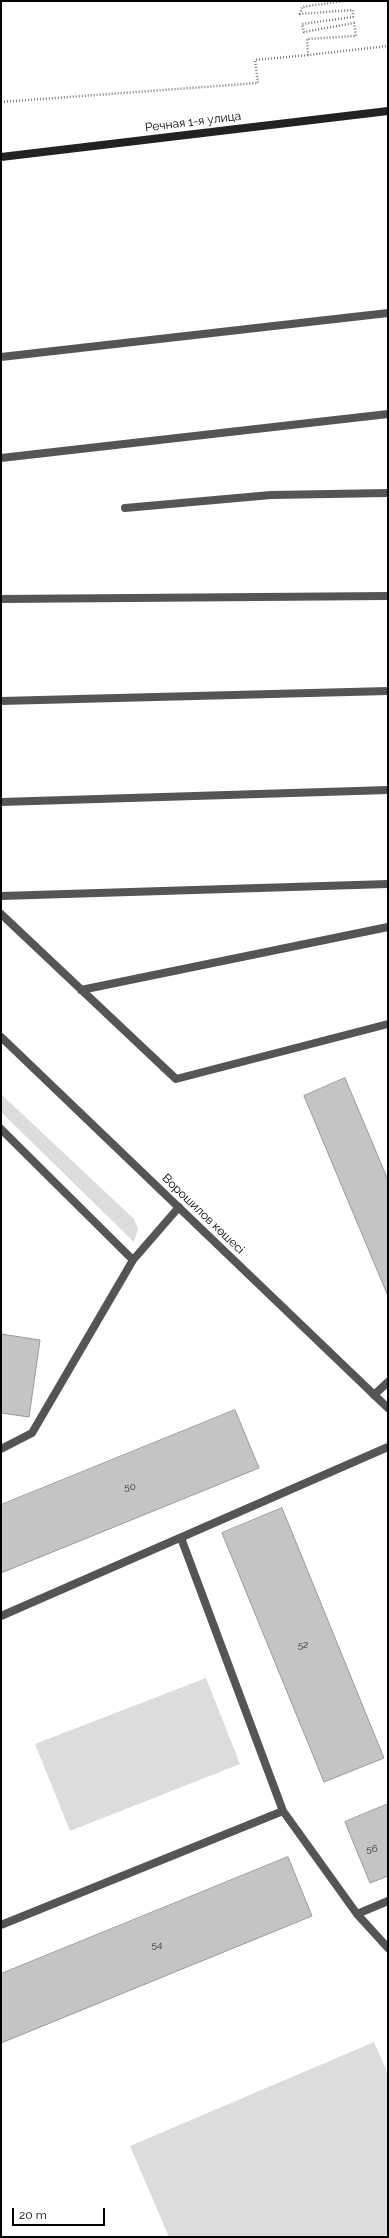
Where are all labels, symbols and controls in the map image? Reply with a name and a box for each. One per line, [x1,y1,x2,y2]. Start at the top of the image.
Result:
street label: Речная 1-я улица [144,109,242,135]
street label: Ворошилов көшесі [159,1171,247,1257]
house number: 50 [124,1481,136,1493]
house number: 52 [298,1639,308,1651]
house number: 56 [366,1843,378,1855]
house number: 54 [152,1939,162,1951]
scale bar [14,2200,107,2226]
text: 20 m [19,2208,47,2222]

